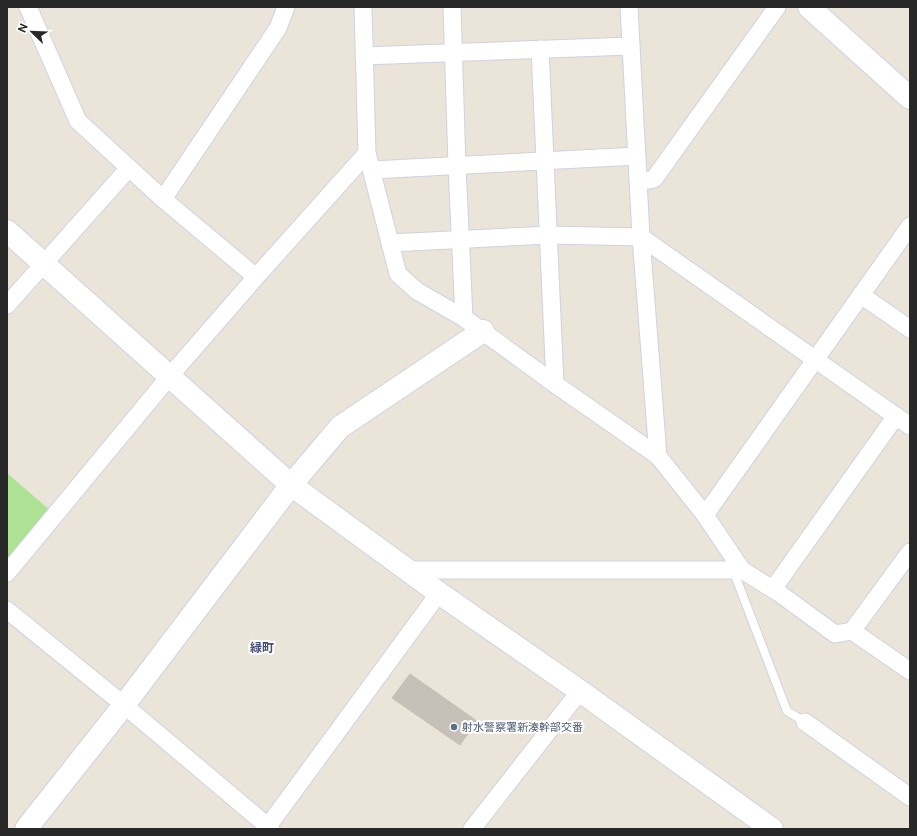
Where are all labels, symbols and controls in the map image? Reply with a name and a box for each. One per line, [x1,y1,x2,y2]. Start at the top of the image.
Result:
north arrow [12,12,52,52]
text: N [16,22,30,34]
district label: 緑町 [250,641,274,655]
place label: 射水警察署新湊幹部交番 [462,721,583,733]
marker: 射水警察署新湊幹部交番 [449,722,459,732]

